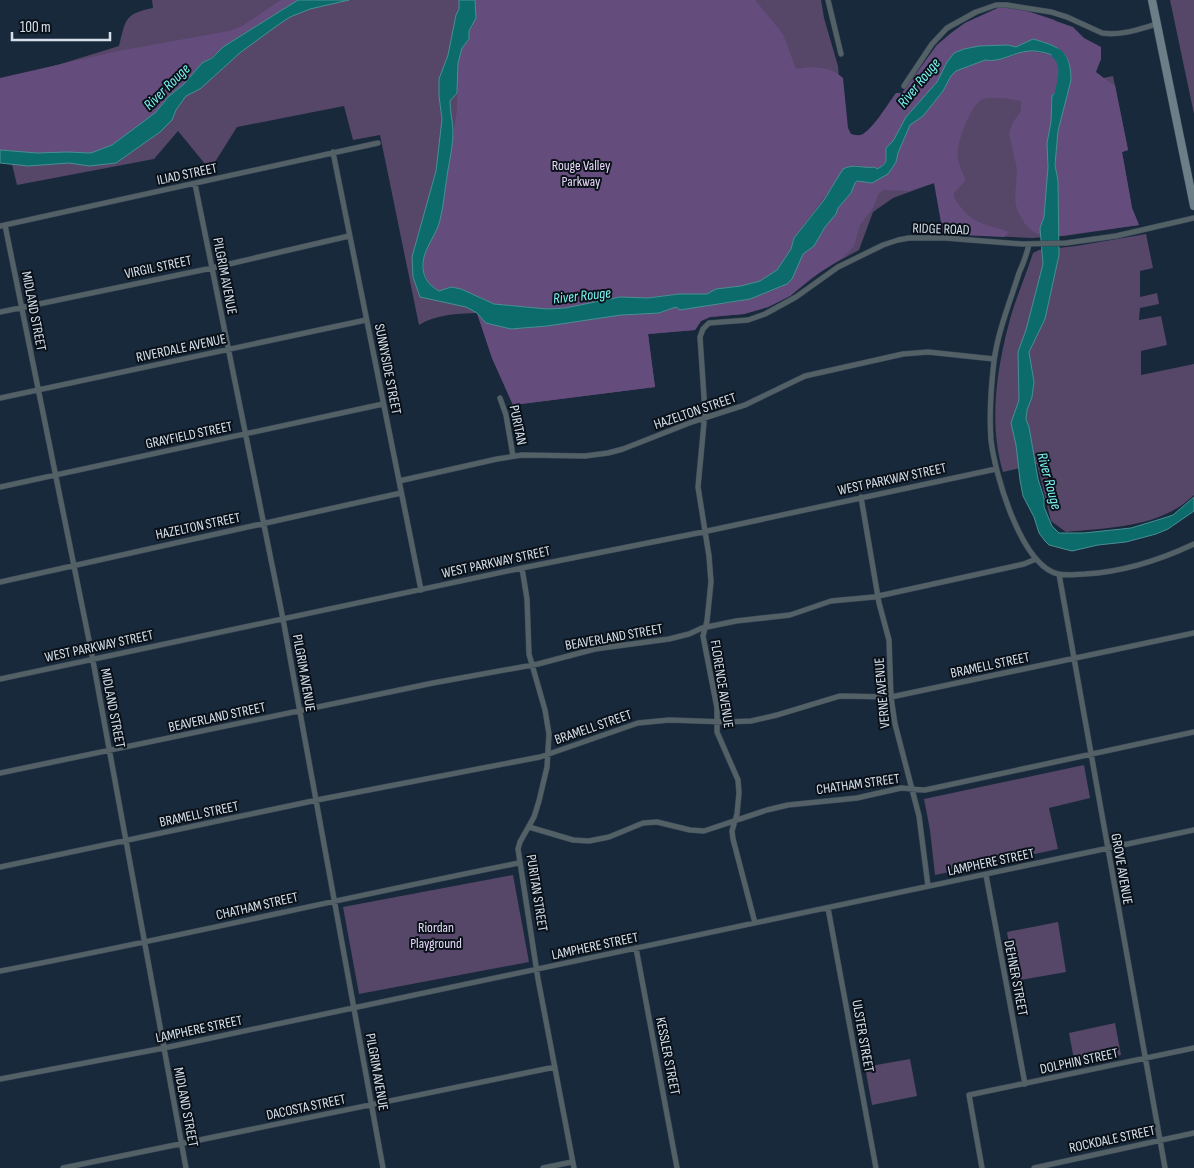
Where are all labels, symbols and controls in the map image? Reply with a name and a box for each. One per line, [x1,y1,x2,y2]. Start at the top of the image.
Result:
scale bar [12,10,110,42]
text: 100 m [20,18,51,37]
water label: River Rouge [893,54,945,112]
water label: River Rouge [140,60,194,114]
park label: Rouge Valley Parkway [552,157,611,190]
street label: ILIAD STREET [155,159,219,189]
street label: RIDGE ROAD [912,220,970,238]
street label: PILGRIM AVENUE [209,236,241,316]
street label: VIRGIL STREET [123,252,193,282]
street label: MIDLAND STREET [18,270,50,353]
water label: River Rouge [552,283,612,308]
street label: SUNNYSIDE STREET [371,322,405,416]
street label: RIVERDALE AVENUE [135,330,228,366]
street label: HAZELTON STREET [652,389,739,433]
street label: PURITAN [505,403,531,447]
street label: GRAYFIELD STREET [144,417,234,452]
water label: River Rouge [1032,450,1066,512]
street label: WEST PARKWAY STREET [836,459,948,499]
street label: HAZELTON STREET [154,509,242,543]
street label: WEST PARKWAY STREET [440,542,552,582]
street label: BEAVERLAND STREET [564,620,664,654]
street label: WEST PARKWAY STREET [43,626,155,666]
street label: PILGRIM AVENUE [289,633,319,713]
street label: FLORENCE AVENUE [707,639,737,730]
street label: BRAMELL STREET [949,648,1031,682]
street label: VERNE AVENUE [870,657,894,729]
street label: MIDLAND STREET [97,667,129,750]
street label: BEAVERLAND STREET [167,698,267,736]
street label: BRAMELL STREET [552,706,634,748]
street label: CHATHAM STREET [815,770,901,798]
street label: BRAMELL STREET [158,797,240,831]
street label: GROVE AVENUE [1107,832,1137,906]
street label: LAMPHERE STREET [946,844,1036,879]
street label: PURITAN STREET [523,853,552,933]
street label: CHATHAM STREET [214,888,300,924]
park label: Riordan Playground [410,919,462,952]
street label: LAMPHERE STREET [550,928,640,963]
street label: DEHNER STREET [1000,939,1032,1018]
street label: ULSTER STREET [848,998,878,1074]
street label: LAMPHERE STREET [154,1011,244,1046]
street label: KESSLER STREET [652,1016,684,1097]
street label: PILGRIM AVENUE [362,1032,392,1112]
street label: DOLPHIN STREET [1038,1044,1120,1078]
street label: MIDLAND STREET [170,1066,202,1149]
street label: DACOSTA STREET [265,1090,347,1124]
street label: ROCKDALE STREET [1067,1122,1157,1156]

